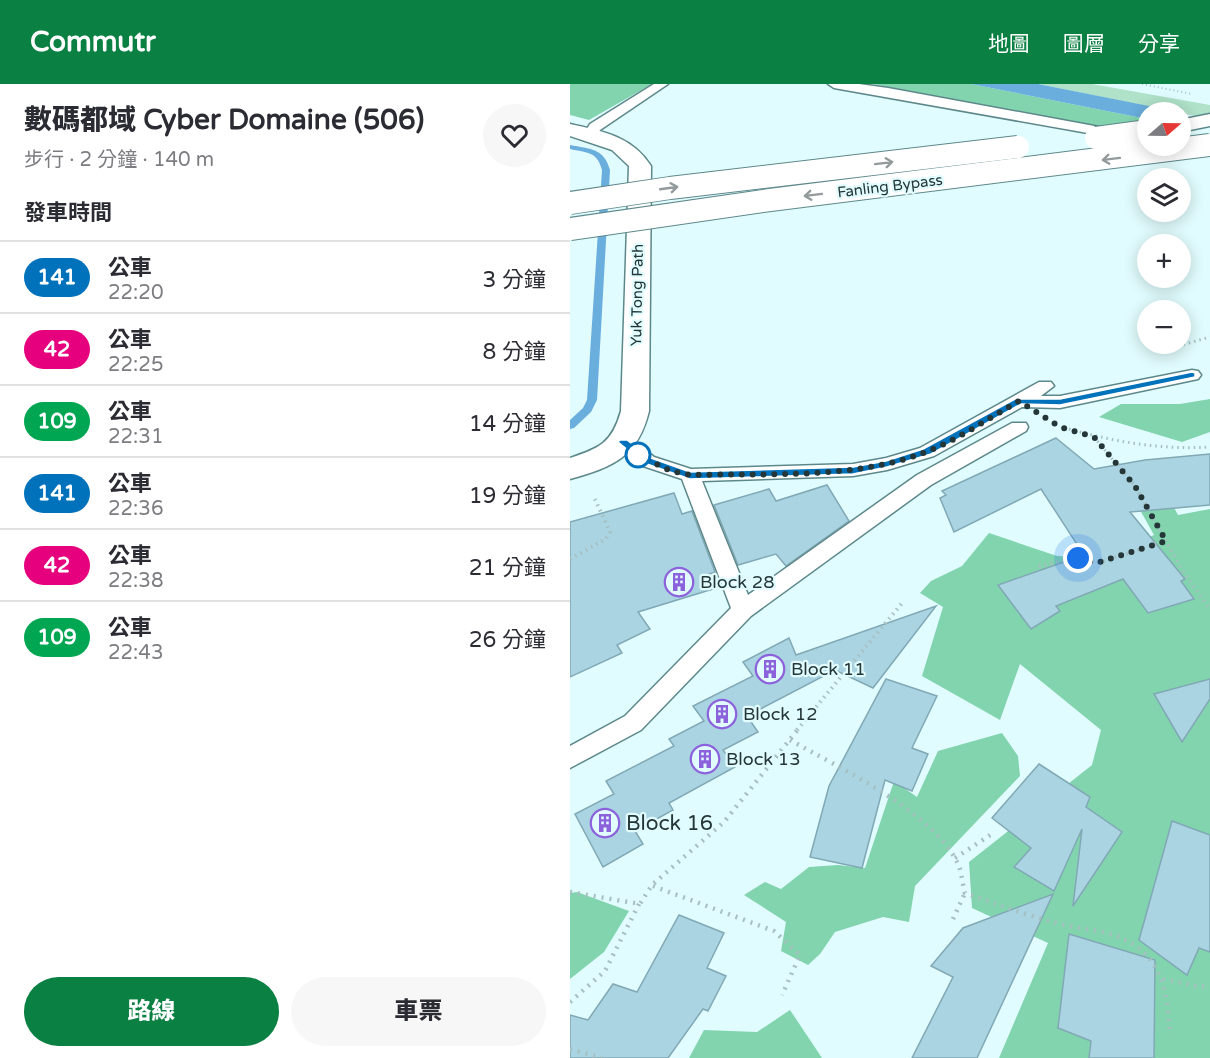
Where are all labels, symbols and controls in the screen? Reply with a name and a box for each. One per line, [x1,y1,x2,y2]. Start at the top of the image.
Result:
text: Commutr [30,25,156,59]
text: 地圖 [988,32,1030,57]
text: 圖層 [1063,32,1105,57]
text: 分享 [1138,32,1180,57]
north arrow [1137,102,1191,156]
map controls [1137,102,1191,354]
text: 數碼都域 Cyber Domaine (506) [24,103,424,137]
button: heart [483,104,546,167]
text: 步行 · 2 分鐘 · 140 m [24,148,214,172]
one-way arrow [1101,154,1121,165]
one-way arrow [873,157,893,168]
button: layers [1137,168,1191,222]
street label: Fanling Bypass [836,171,944,201]
one-way arrow [659,183,679,194]
one-way arrow [803,190,823,201]
text: 發車時間 [24,200,112,226]
button: + [1137,234,1191,288]
street label: Yuk Tong Path [627,244,647,346]
text: 公車 [108,255,152,281]
text: 141 [37,265,77,290]
text: 3 分鐘 [482,267,546,293]
text: 22:20 [108,281,163,305]
button: − [1137,300,1191,354]
text: 公車 [108,327,152,353]
text: 42 [44,337,70,362]
text: 8 分鐘 [482,339,546,365]
text: 22:25 [108,353,163,377]
text: 公車 [108,399,152,425]
text: 109 [37,409,77,434]
text: 14 分鐘 [469,411,546,437]
text: 22:31 [108,425,163,449]
unlabelled marker [625,442,651,468]
text: 公車 [108,471,152,497]
text: 141 [37,481,77,506]
text: 19 分鐘 [469,483,546,509]
text: 22:36 [108,497,163,521]
text: 公車 [108,543,152,569]
your location [1063,543,1093,573]
text: 42 [44,553,70,578]
text: 21 分鐘 [469,555,546,581]
building icon: Block 28 [663,566,695,598]
text: 22:38 [108,569,163,593]
place label: Block 28 [700,571,774,593]
text: 公車 [108,615,152,641]
text: 109 [37,625,77,650]
text: 26 分鐘 [469,627,546,653]
text: 22:43 [108,641,163,665]
building icon: Block 11 [754,653,786,685]
place label: Block 11 [791,658,865,680]
building icon: Block 12 [706,698,738,730]
place label: Block 12 [743,703,817,725]
building icon: Block 13 [689,743,721,775]
place label: Block 13 [726,748,800,770]
building icon: Block 16 [589,807,621,839]
place label: Block 16 [626,811,713,836]
button: 路線 [24,977,279,1046]
button: 車票 [291,977,546,1046]

